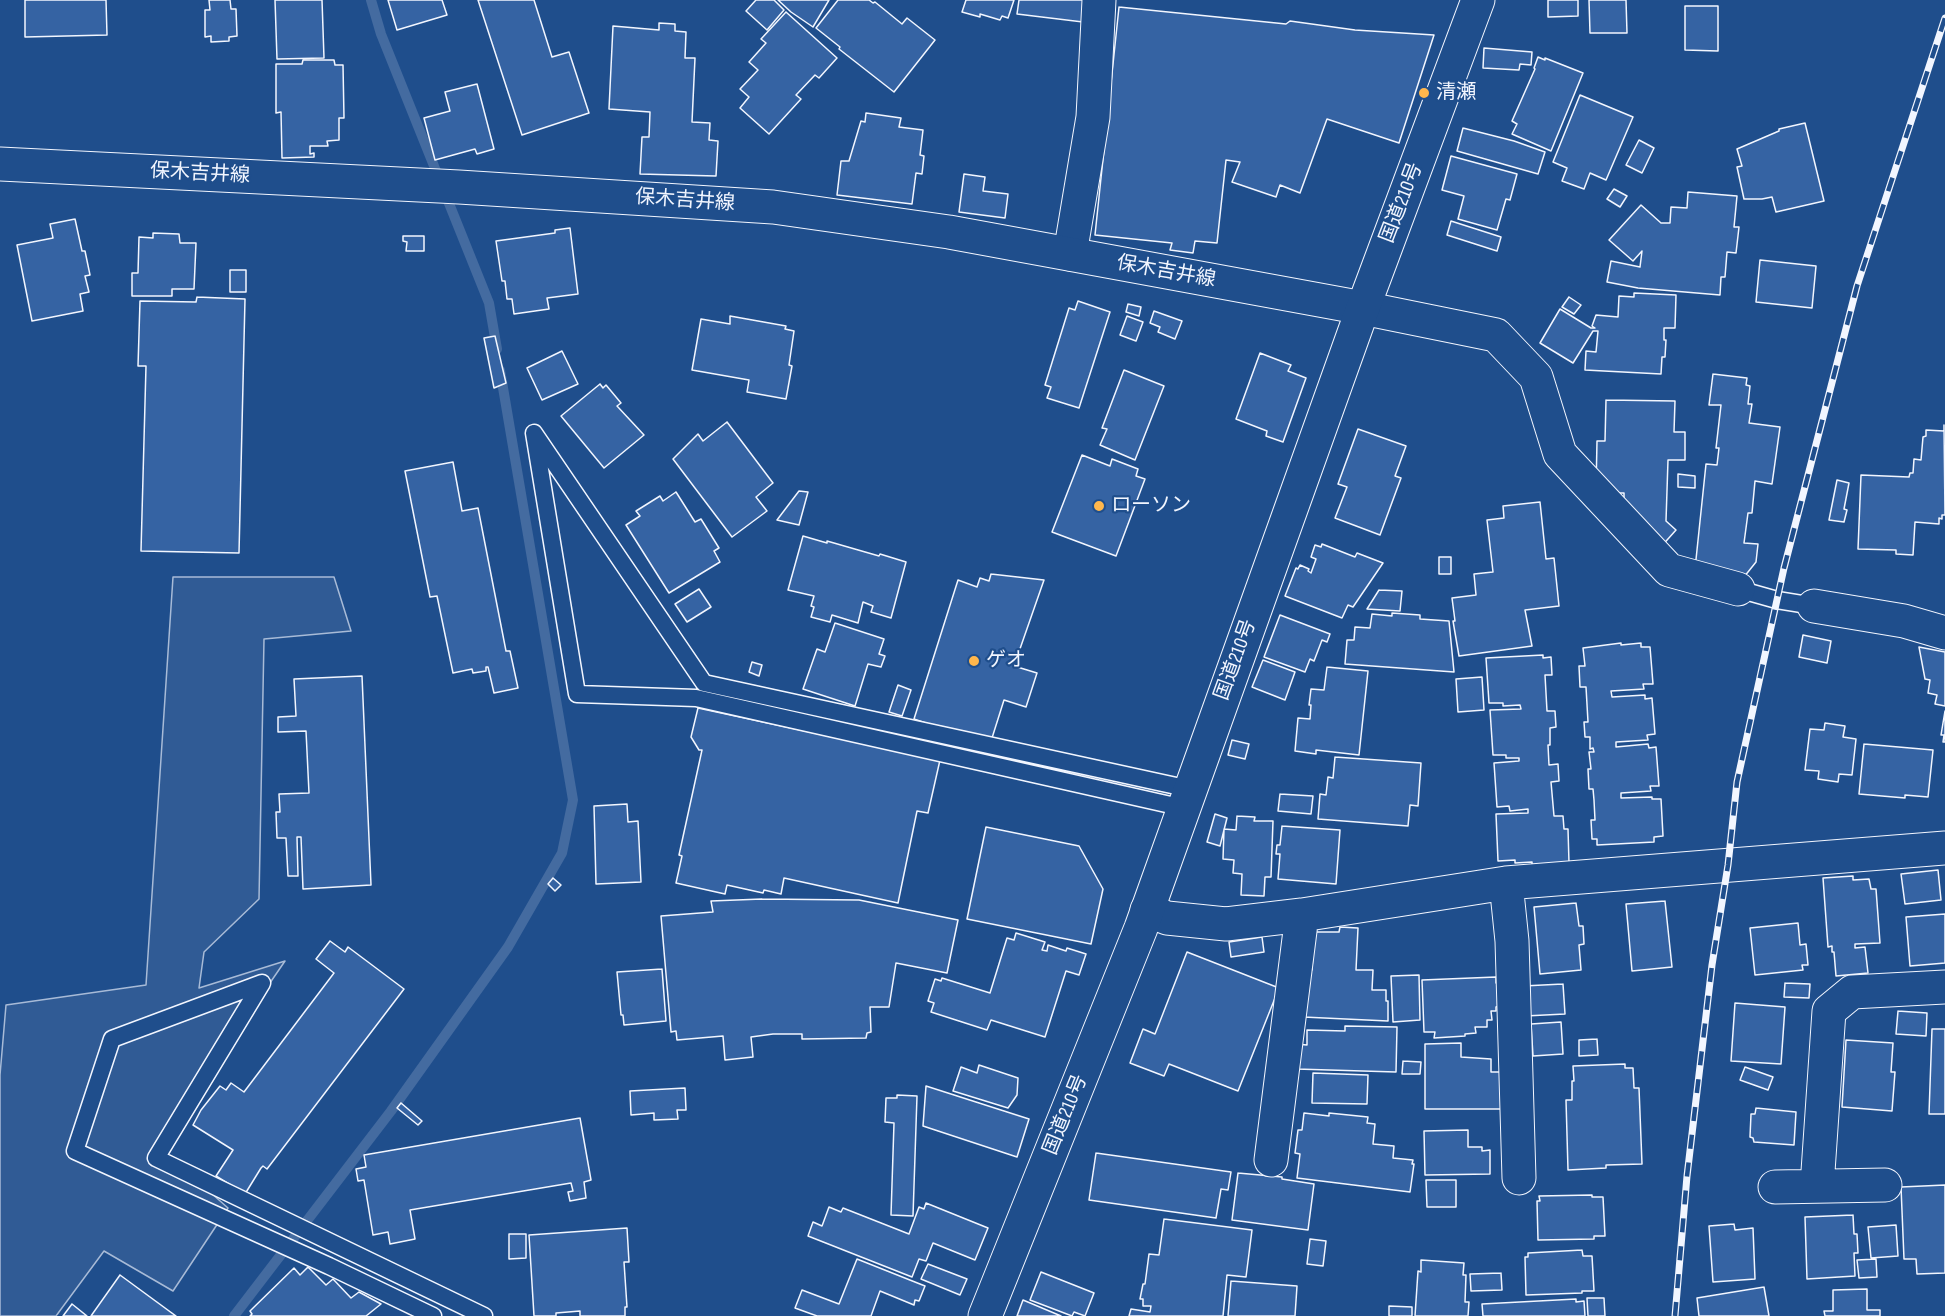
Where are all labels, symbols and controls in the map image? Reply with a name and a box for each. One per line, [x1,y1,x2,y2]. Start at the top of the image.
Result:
place label: 清瀬 [1436,81,1476,105]
marker: 清瀬 [1417,86,1431,100]
street label: 保木吉井線 [149,159,251,189]
street label: 国道210号 [1376,159,1428,247]
street label: 保木吉井線 [634,186,736,216]
street label: 保木吉井線 [1115,251,1217,293]
place label: ローソン [1111,494,1191,518]
marker: ローソン [1092,499,1106,513]
street label: 国道210号 [1210,616,1262,704]
place label: ゲオ [986,649,1026,673]
marker: ゲオ [967,654,981,668]
street label: 国道210号 [1039,1071,1093,1159]

